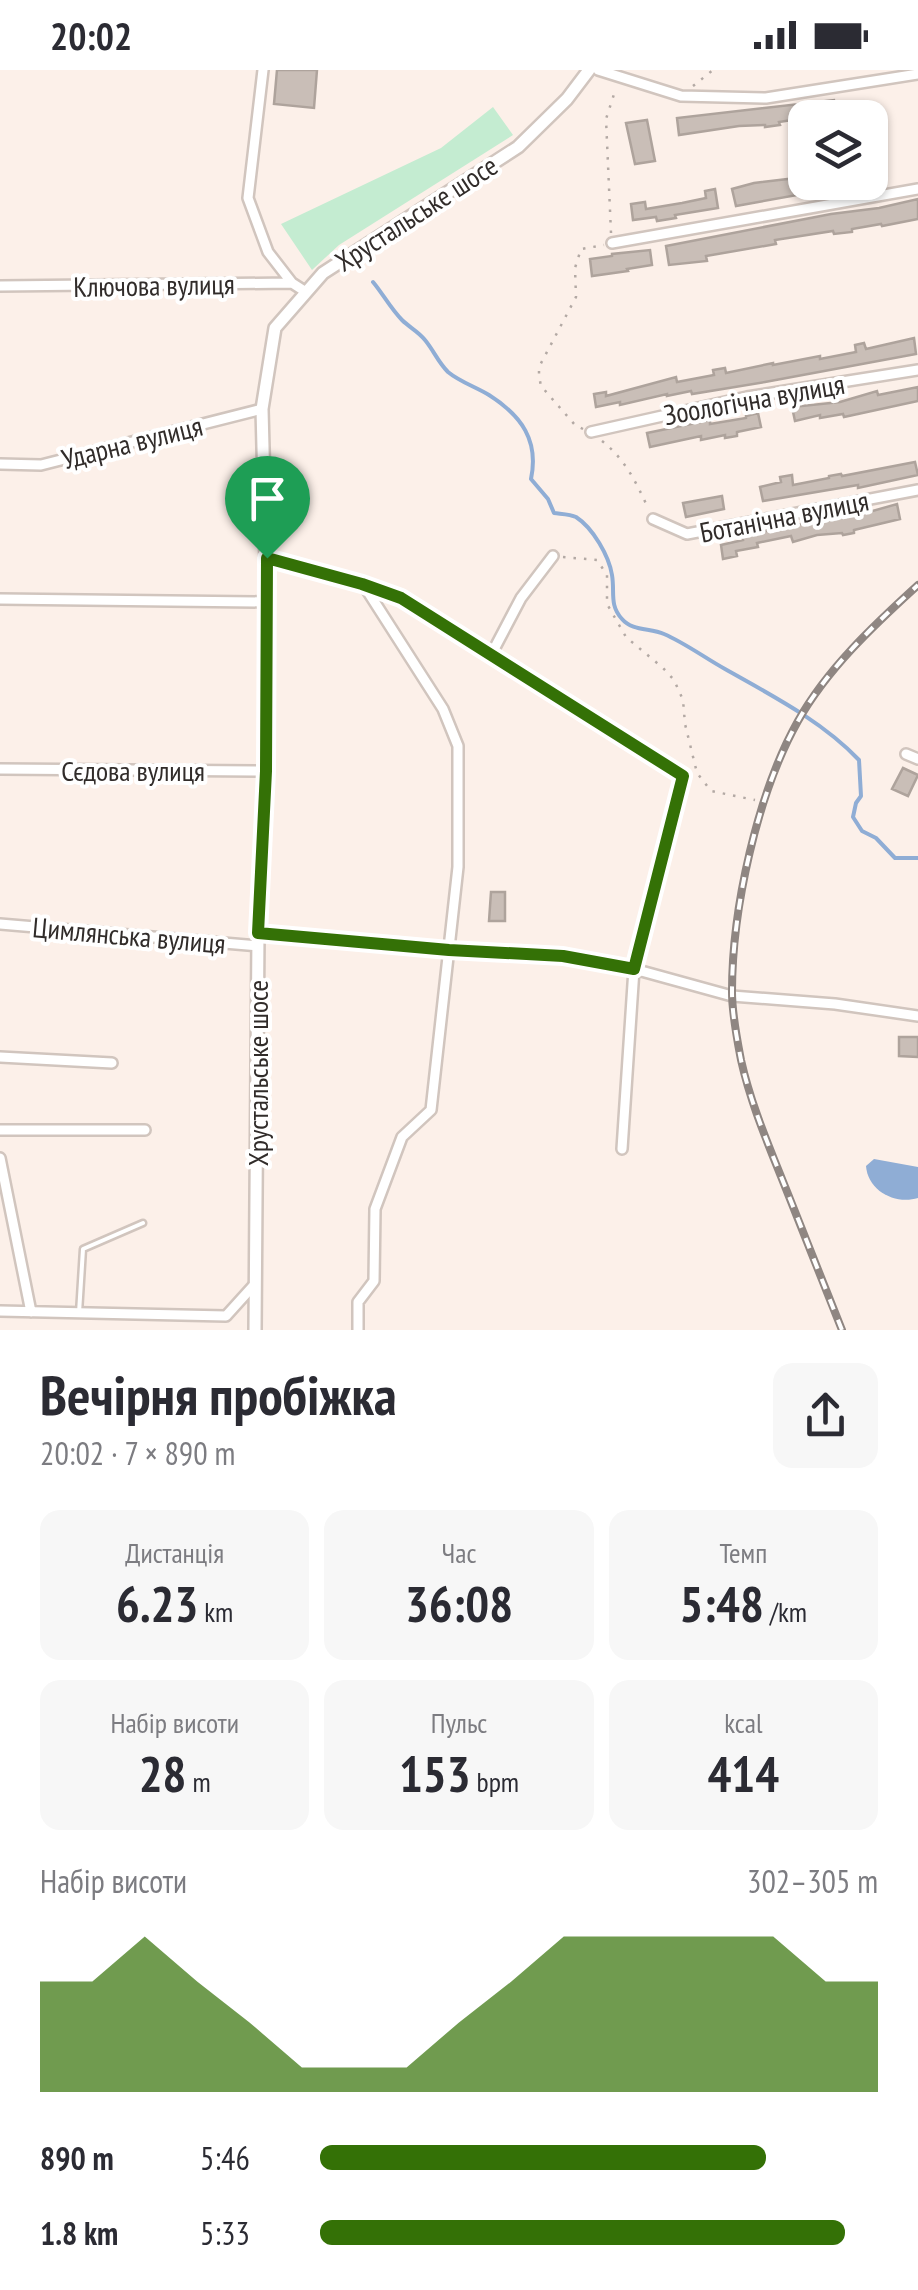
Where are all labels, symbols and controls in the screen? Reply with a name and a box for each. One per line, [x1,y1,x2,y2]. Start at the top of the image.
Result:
text: 20:02 [50,11,132,60]
map controls [788,100,888,200]
button: layers [788,100,888,200]
street label: Хрустальське шосе [328,147,504,279]
street label: Ключова вулиця [73,265,235,305]
street label: Зоологічна вулиця [661,365,847,433]
street label: Ударна вулиця [58,407,206,477]
pin [225,456,310,559]
icon: arrive [240,471,295,526]
street label: Ботанічна вулиця [696,481,872,551]
street label: Сєдова вулиця [61,752,205,789]
street label: Цимлянська вулиця [31,908,227,962]
street label: Хрустальське шосе [239,980,276,1166]
text: Вечірня пробіжка [40,1359,397,1430]
button: share [773,1363,878,1468]
text: 20:02 · 7 × 890 m [40,1432,235,1474]
text: Дистанція [125,1534,224,1571]
text: Час [442,1534,476,1571]
text: Темп [719,1534,767,1571]
text: 6.23 [116,1571,198,1636]
text: 36:08 [405,1571,513,1636]
text: 5:48 [680,1571,764,1636]
text: km [198,1593,233,1630]
text: /km [764,1593,807,1630]
text: Набір висоти [110,1704,239,1741]
text: Пульс [431,1704,487,1741]
text: kcal [724,1704,762,1741]
text: 28 [139,1741,186,1806]
text: 153 [399,1741,471,1806]
text: 414 [707,1741,779,1806]
text: m [186,1763,211,1800]
text: bpm [471,1763,519,1800]
text: Набір висоти [40,1860,187,1902]
text: 302–305 m [747,1860,878,1902]
text: 890 m [40,2137,114,2179]
text: 5:46 [200,2137,250,2179]
text: 1.8 km [40,2212,118,2254]
text: 5:33 [200,2212,250,2254]

